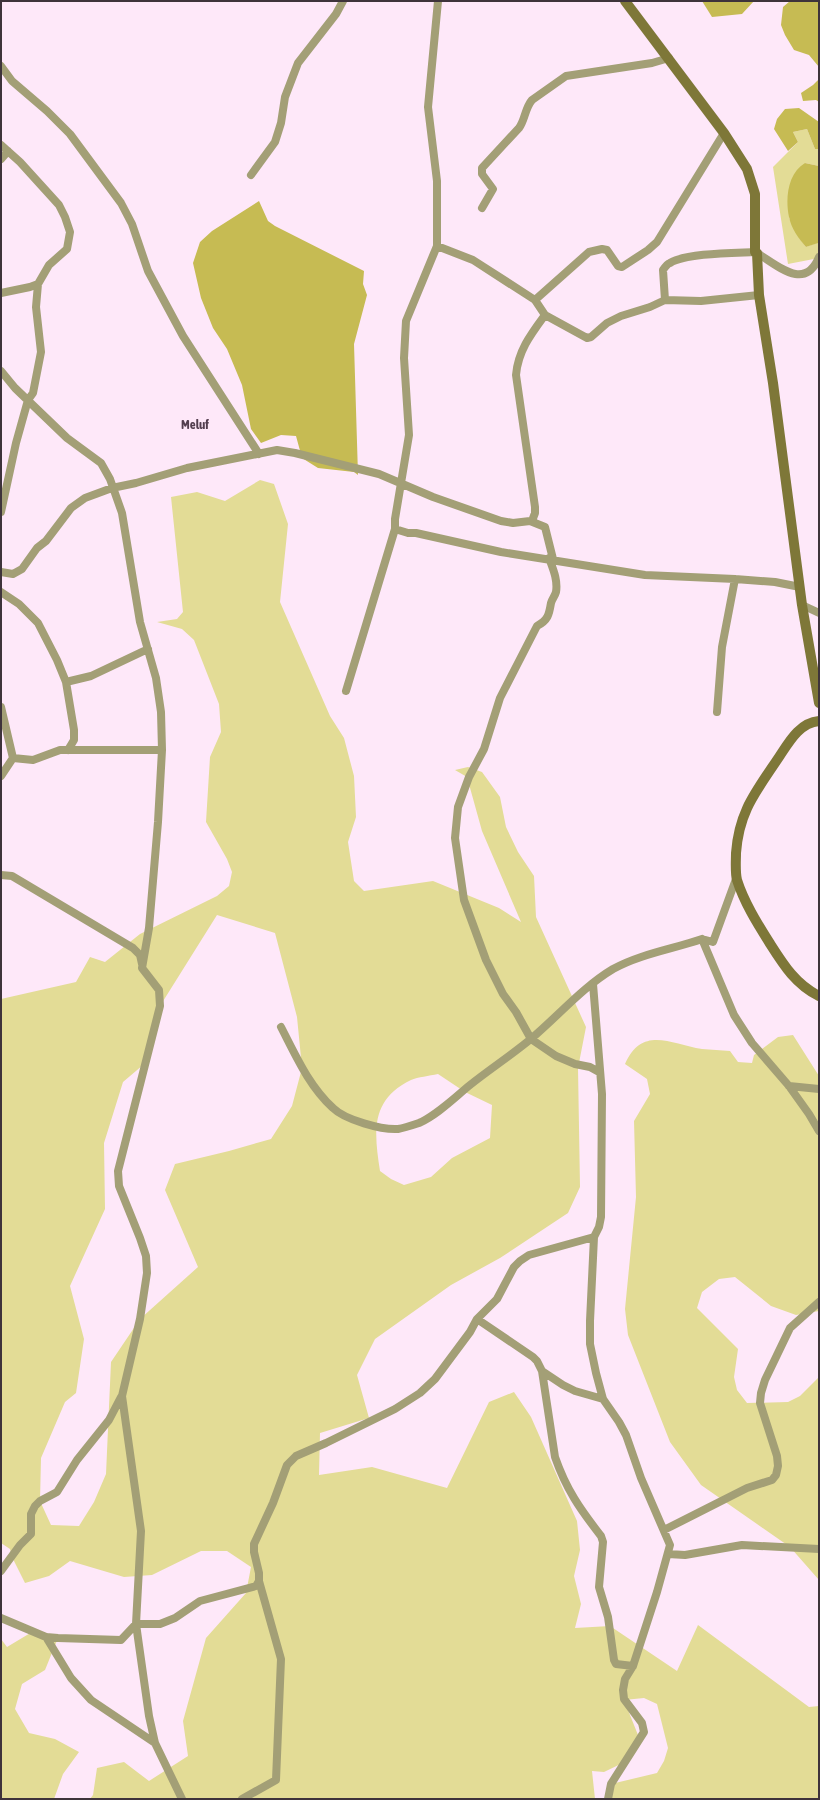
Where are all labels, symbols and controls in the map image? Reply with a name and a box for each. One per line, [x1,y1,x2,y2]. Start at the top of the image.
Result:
district label: Meluf [181,417,209,432]

